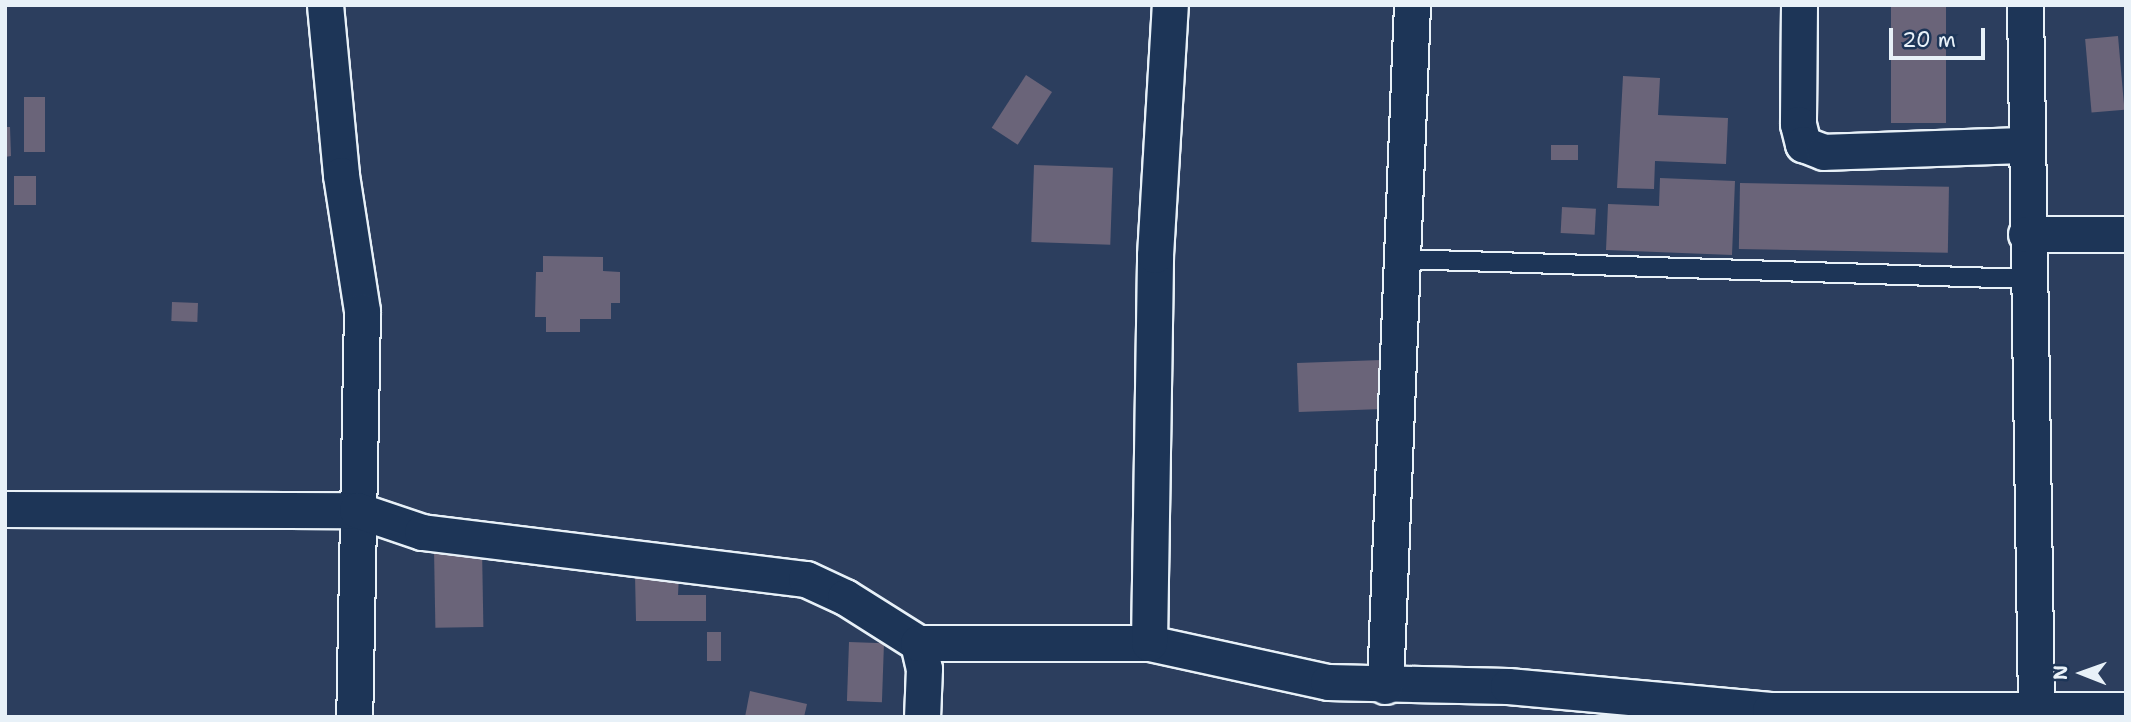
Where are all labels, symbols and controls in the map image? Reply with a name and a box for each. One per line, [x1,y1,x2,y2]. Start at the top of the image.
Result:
scale bar [1893,14,1989,58]
text: 20 m [1902,26,1956,54]
north arrow [2047,638,2117,708]
text: N [2048,665,2073,680]

